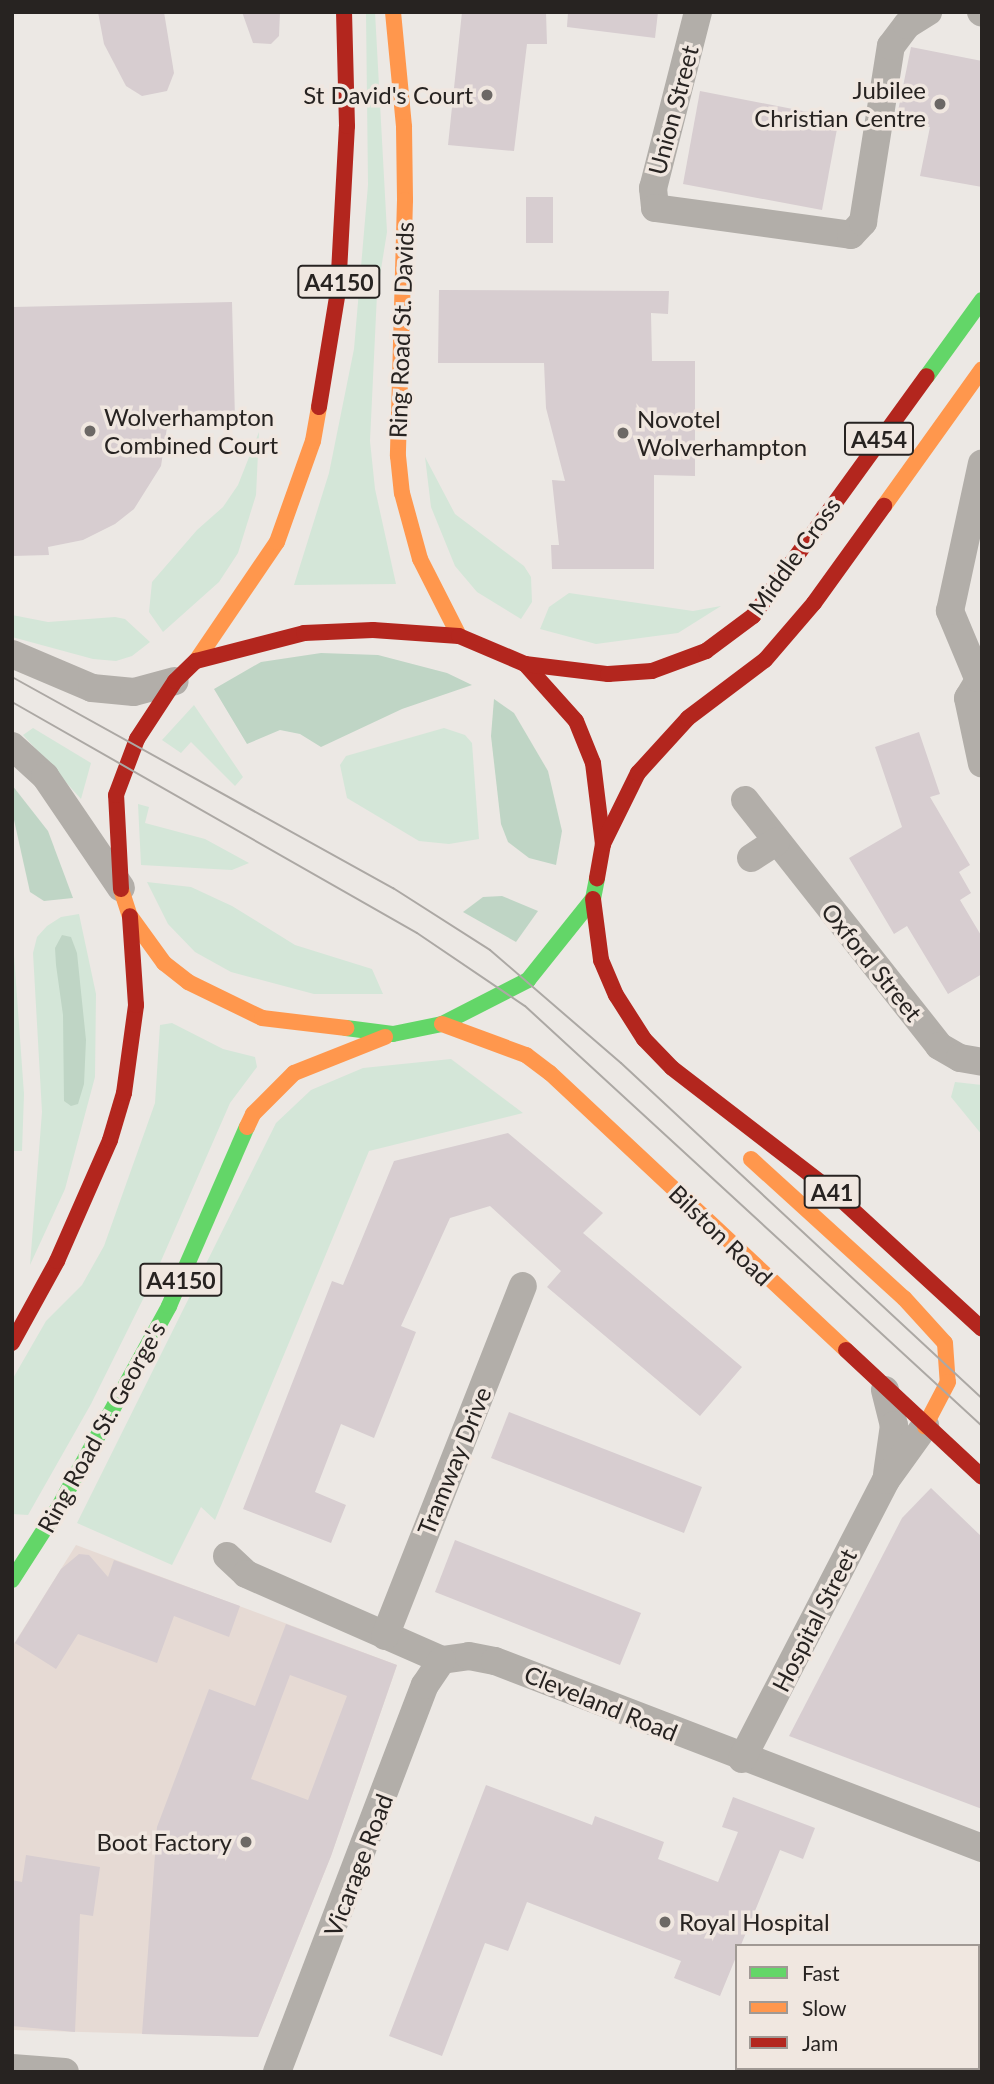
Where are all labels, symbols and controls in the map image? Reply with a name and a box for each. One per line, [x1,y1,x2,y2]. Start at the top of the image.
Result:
street label: Union Street [642,42,704,178]
place label: Jubilee Christian Centre [754,76,926,132]
place label: St David's Court [303,81,473,109]
marker: St David's Court [479,87,495,103]
marker: Jubilee Christian Centre [932,96,948,112]
street label: Ring Road St. Davids [383,221,419,439]
road number: A4150 [297,262,381,302]
place label: Wolverhampton Combined Court [104,403,278,459]
place label: Novotel Wolverhampton [637,405,807,461]
road number: A454 [844,420,914,458]
marker: Wolverhampton Combined Court [82,423,98,439]
marker: Novotel Wolverhampton [615,425,631,441]
street label: Middle Cross [742,492,846,620]
street label: Oxford Street [816,897,928,1027]
road number: A41 [802,1172,862,1212]
street label: Bilston Road [664,1179,778,1291]
road number: A4150 [139,1260,223,1300]
street label: Ring Road St. George's [31,1317,171,1537]
street label: Tramway Drive [411,1382,497,1540]
street label: Hospital Street [766,1544,862,1696]
street label: Cleveland Road [520,1659,682,1747]
street label: Vicarage Road [318,1790,398,1940]
place label: Boot Factory [96,1828,232,1856]
marker: Boot Factory [238,1834,254,1850]
place label: Royal Hospital [679,1908,830,1936]
marker: Royal Hospital [657,1914,673,1930]
legend [735,1944,980,2070]
text: Fast [802,1960,839,1985]
text: Slow [802,1995,846,2020]
text: Jam [802,2030,838,2055]

